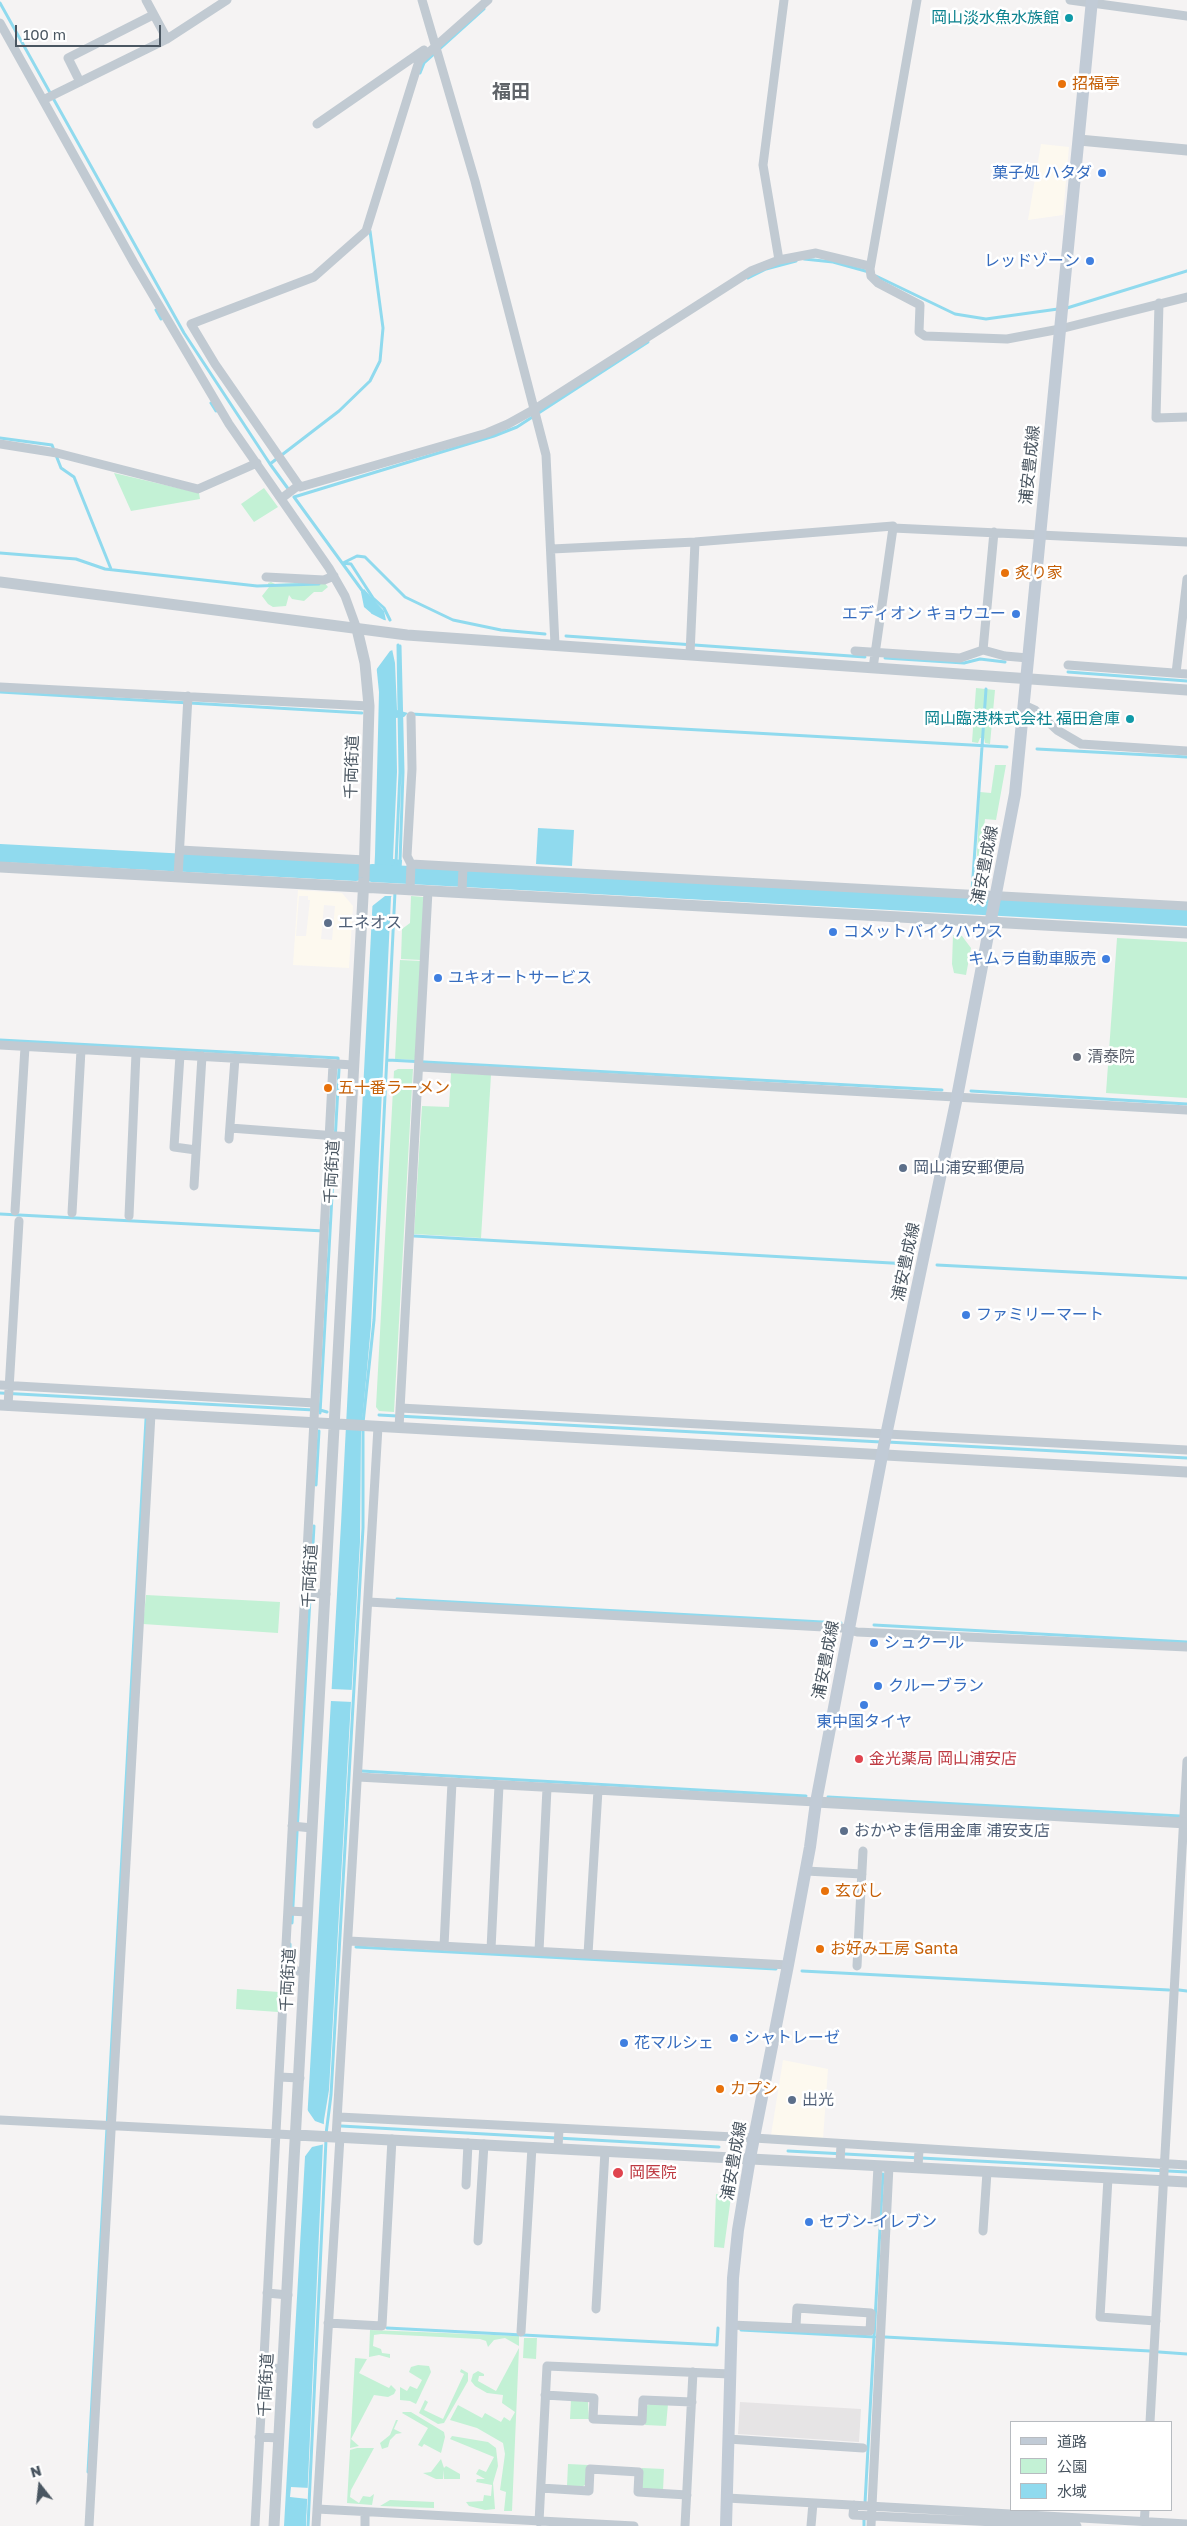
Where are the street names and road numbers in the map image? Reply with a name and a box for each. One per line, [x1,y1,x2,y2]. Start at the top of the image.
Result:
street label: 浦安豊成線 [1016,424,1044,506]
street label: 千両街道 [341,735,363,799]
street label: 浦安豊成線 [968,824,1002,906]
street label: 千両街道 [321,1140,343,1204]
street label: 浦安豊成線 [888,1221,924,1303]
street label: 千両街道 [299,1544,321,1608]
street label: 浦安豊成線 [809,1619,843,1701]
street label: 千両街道 [277,1948,299,2012]
street label: 浦安豊成線 [718,2120,750,2202]
street label: 千両街道 [255,2353,277,2417]

